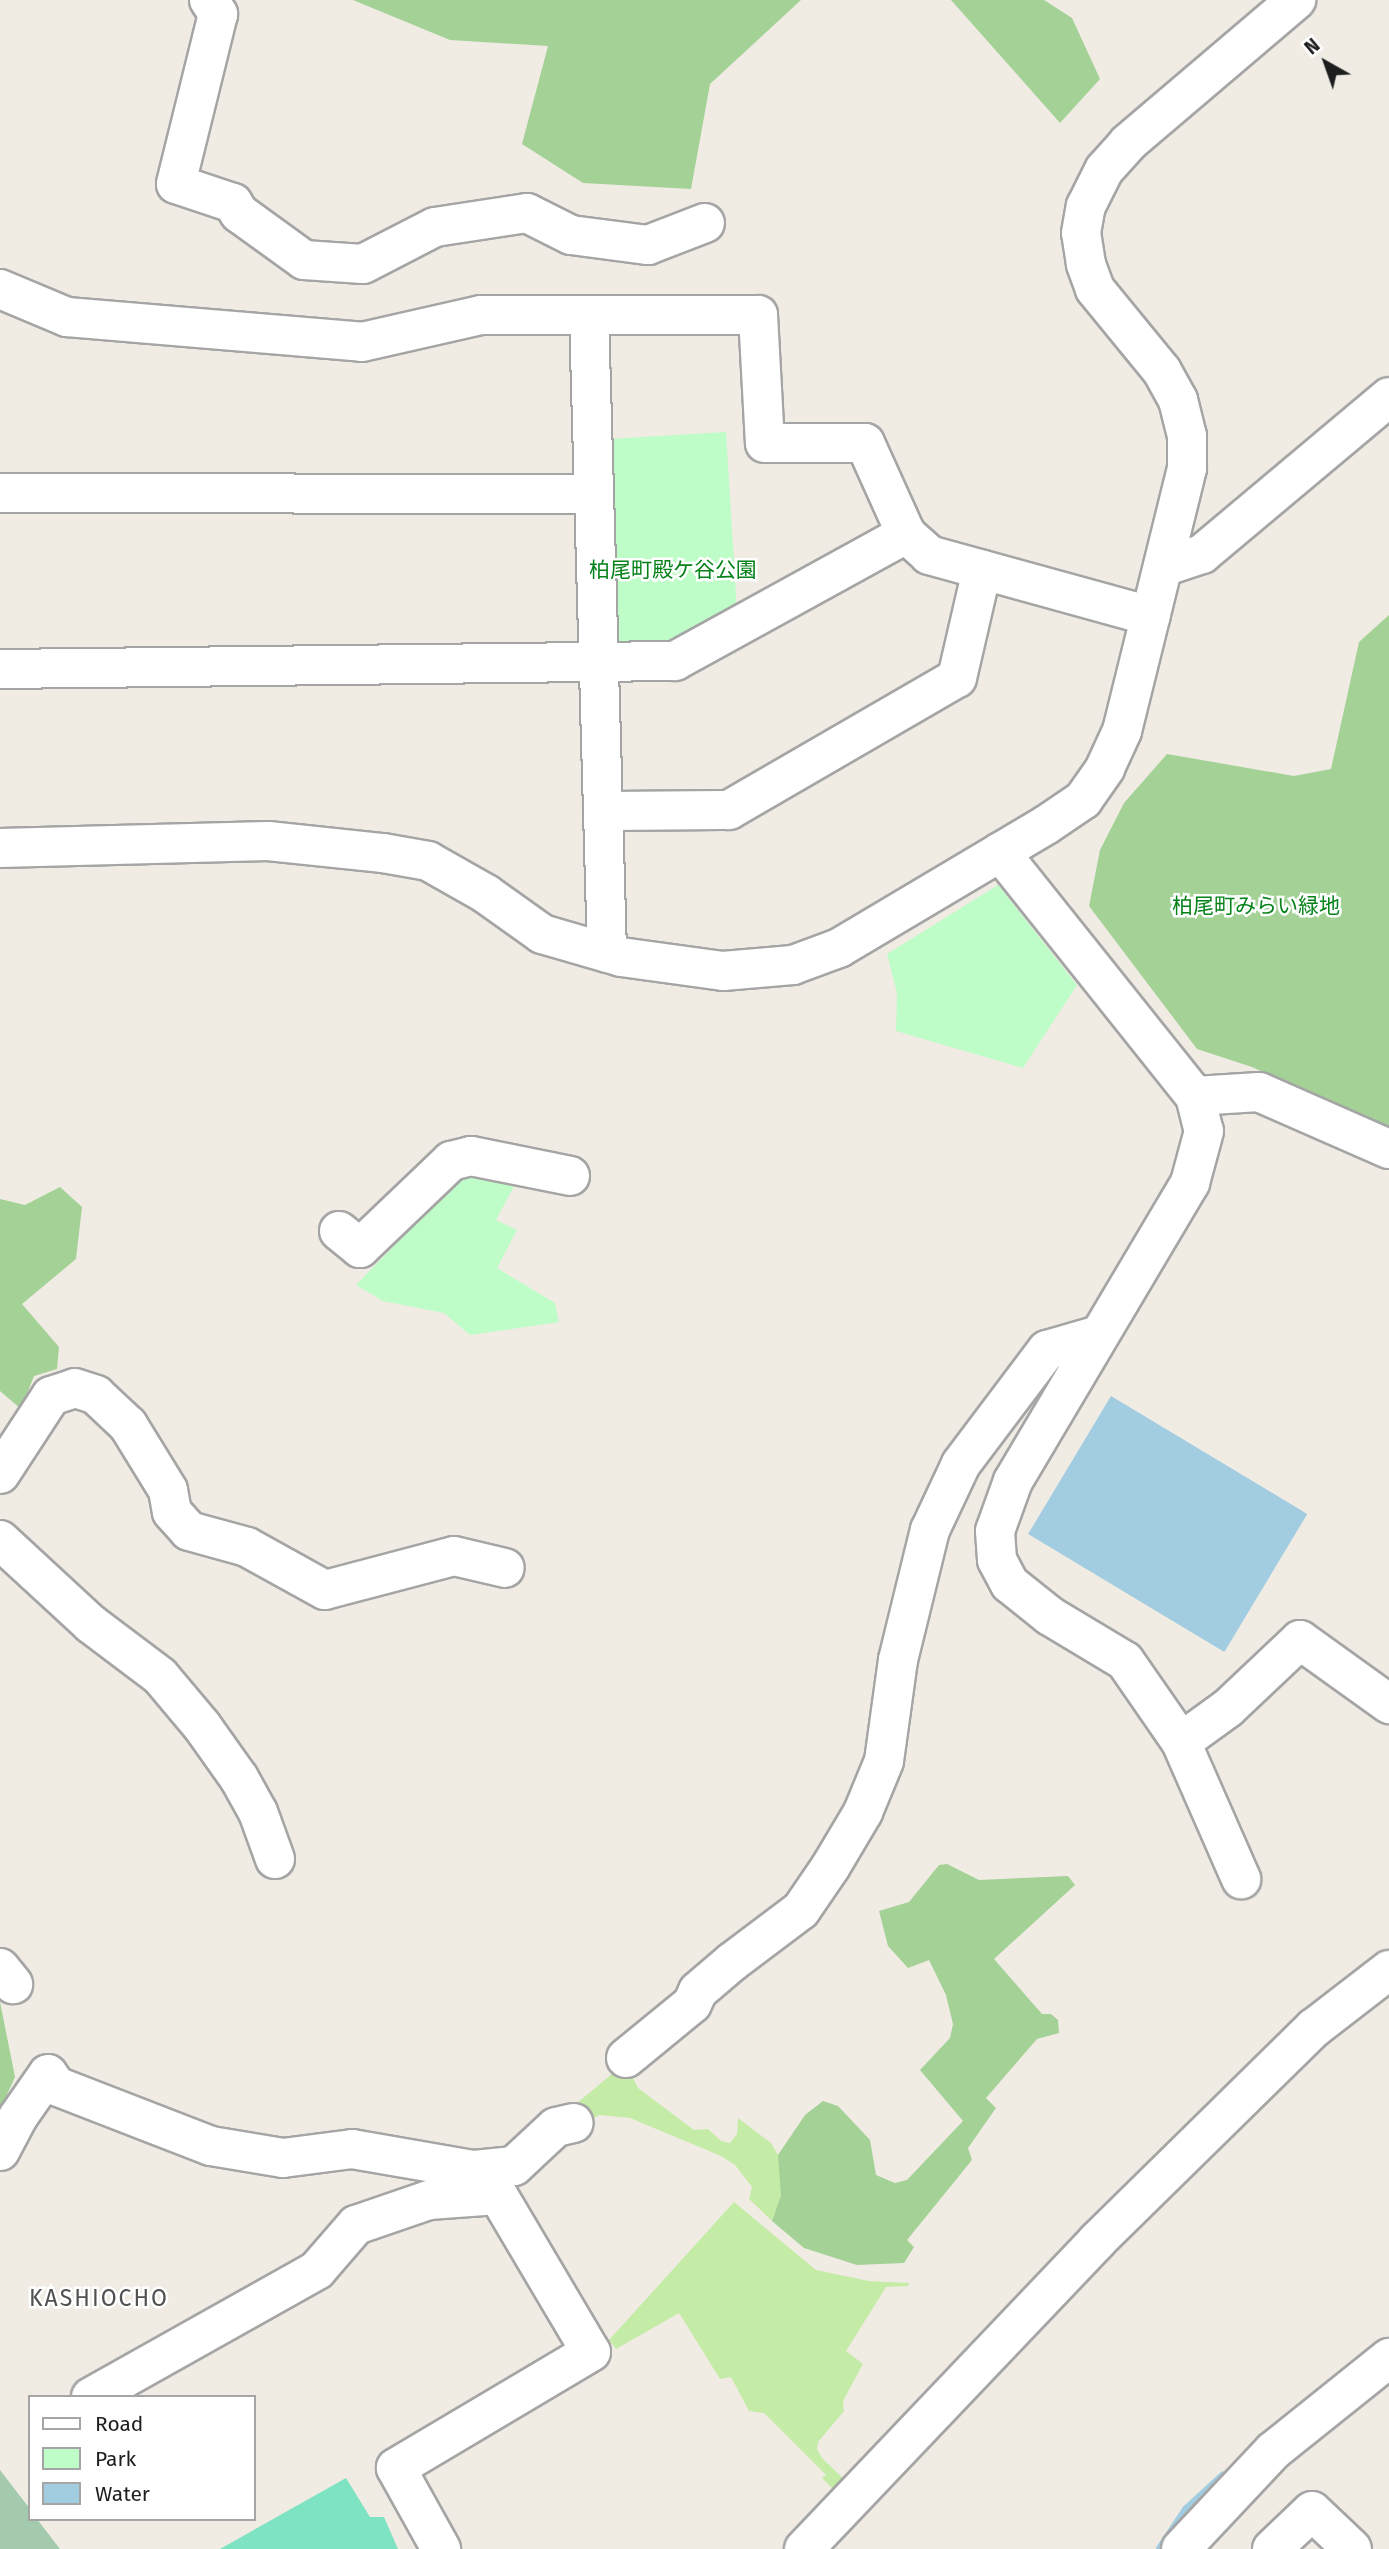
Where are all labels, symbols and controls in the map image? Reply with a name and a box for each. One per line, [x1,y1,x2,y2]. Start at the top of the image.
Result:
north arrow [1291,28,1361,98]
text: N [1300,34,1324,59]
park label: 柏尾町殿ケ谷公園 [589,557,757,583]
park label: 柏尾町みらい緑地 [1172,893,1340,919]
district label: KASHIOCHO [30,2284,168,2312]
legend [28,2395,256,2521]
text: Road [95,2411,143,2437]
text: Park [95,2446,136,2472]
text: Water [95,2481,150,2507]

